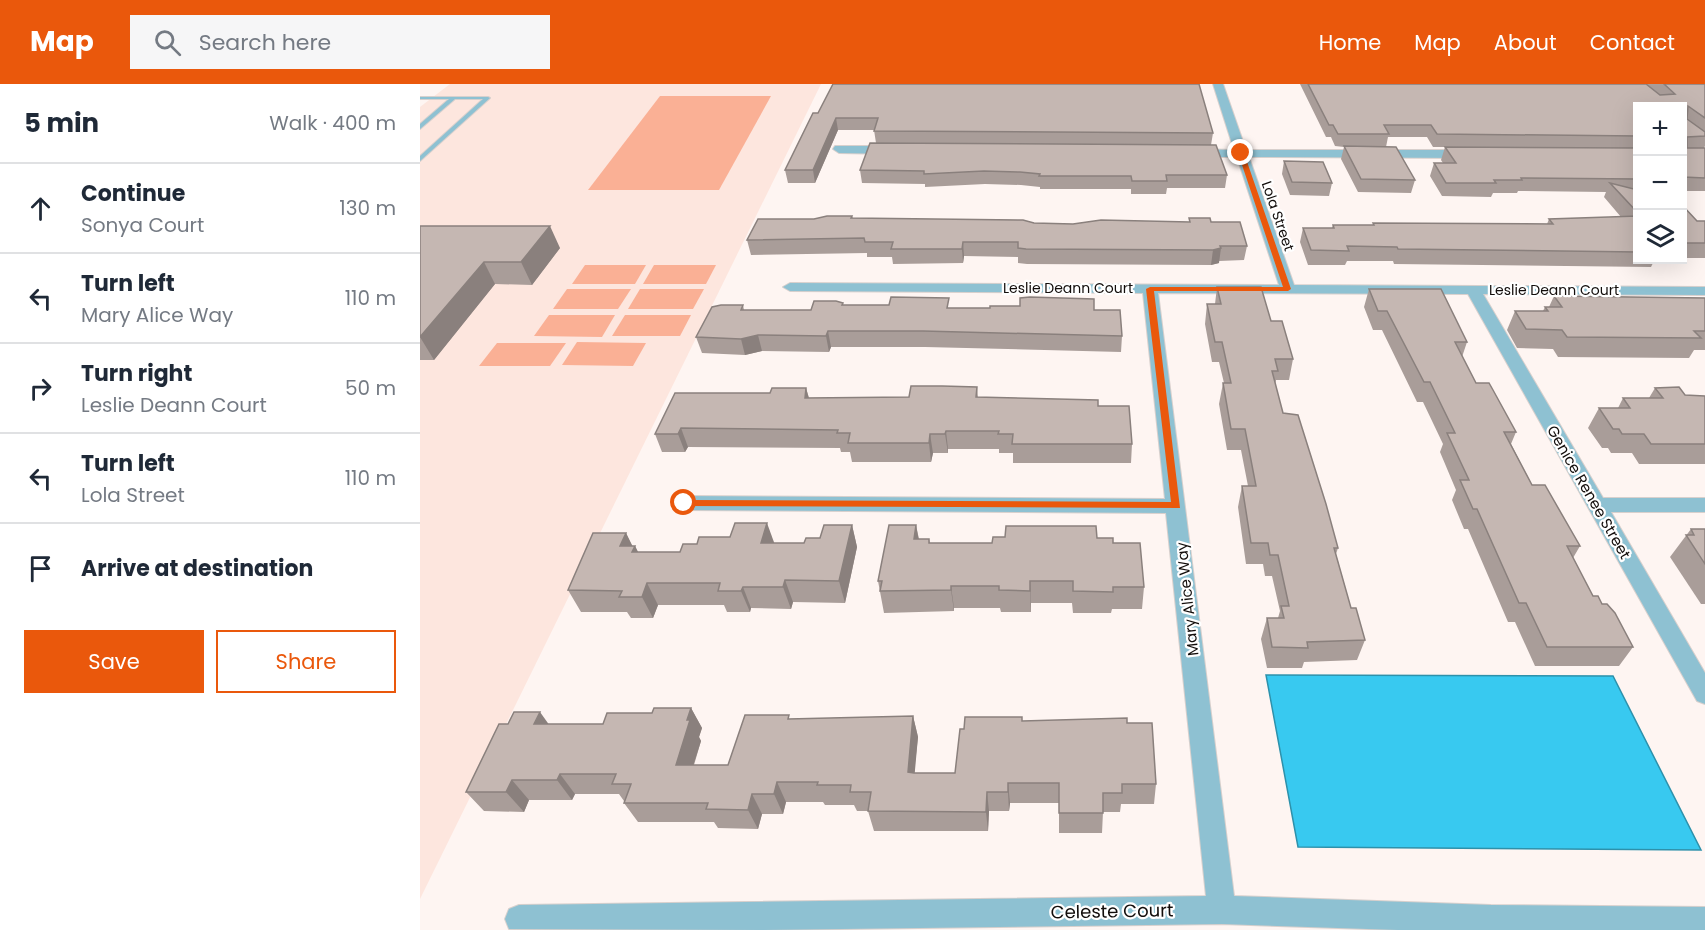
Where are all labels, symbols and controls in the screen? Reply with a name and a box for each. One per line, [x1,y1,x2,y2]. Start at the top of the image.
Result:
search box [130,15,550,69]
text: Map [30,22,94,61]
icon: search [151,26,184,59]
text: Search here [199,27,331,58]
text: Home [1319,28,1381,57]
text: Map [1414,28,1461,57]
text: About [1494,28,1557,57]
text: Contact [1590,28,1675,57]
map controls [1633,102,1687,264]
button: + [1633,102,1687,156]
text: 5 min [24,105,99,141]
text: Walk · 400 m [269,109,396,137]
route end [1227,139,1253,165]
button: − [1633,156,1687,210]
text: Continue [81,178,185,209]
street label: Lola Street [1257,178,1299,254]
icon: ahead [24,192,57,225]
text: 130 m [339,194,396,222]
button: layers [1633,210,1687,264]
text: Sonya Court [81,211,204,239]
text: Turn left [81,268,175,299]
street label: Leslie Deann Court [1003,278,1133,298]
street label: Leslie Deann Court [1489,280,1619,300]
icon: left [24,282,57,315]
text: 110 m [345,284,396,312]
text: Mary Alice Way [81,301,233,329]
text: Turn right [81,358,192,389]
icon: right [24,372,57,405]
text: 50 m [345,374,396,402]
text: Leslie Deann Court [81,391,267,419]
street label: Genice Renee Street [1542,421,1636,563]
text: Turn left [81,448,175,479]
icon: left [24,462,57,495]
text: 110 m [345,464,396,492]
text: Lola Street [81,481,185,509]
route start [670,489,696,515]
street label: Mary Alice Way [1171,541,1203,657]
icon: arrive [24,552,57,585]
text: Arrive at destination [81,553,313,584]
button: Save [24,630,204,693]
button: Share [216,630,396,693]
street label: Celeste Court [1050,897,1174,925]

